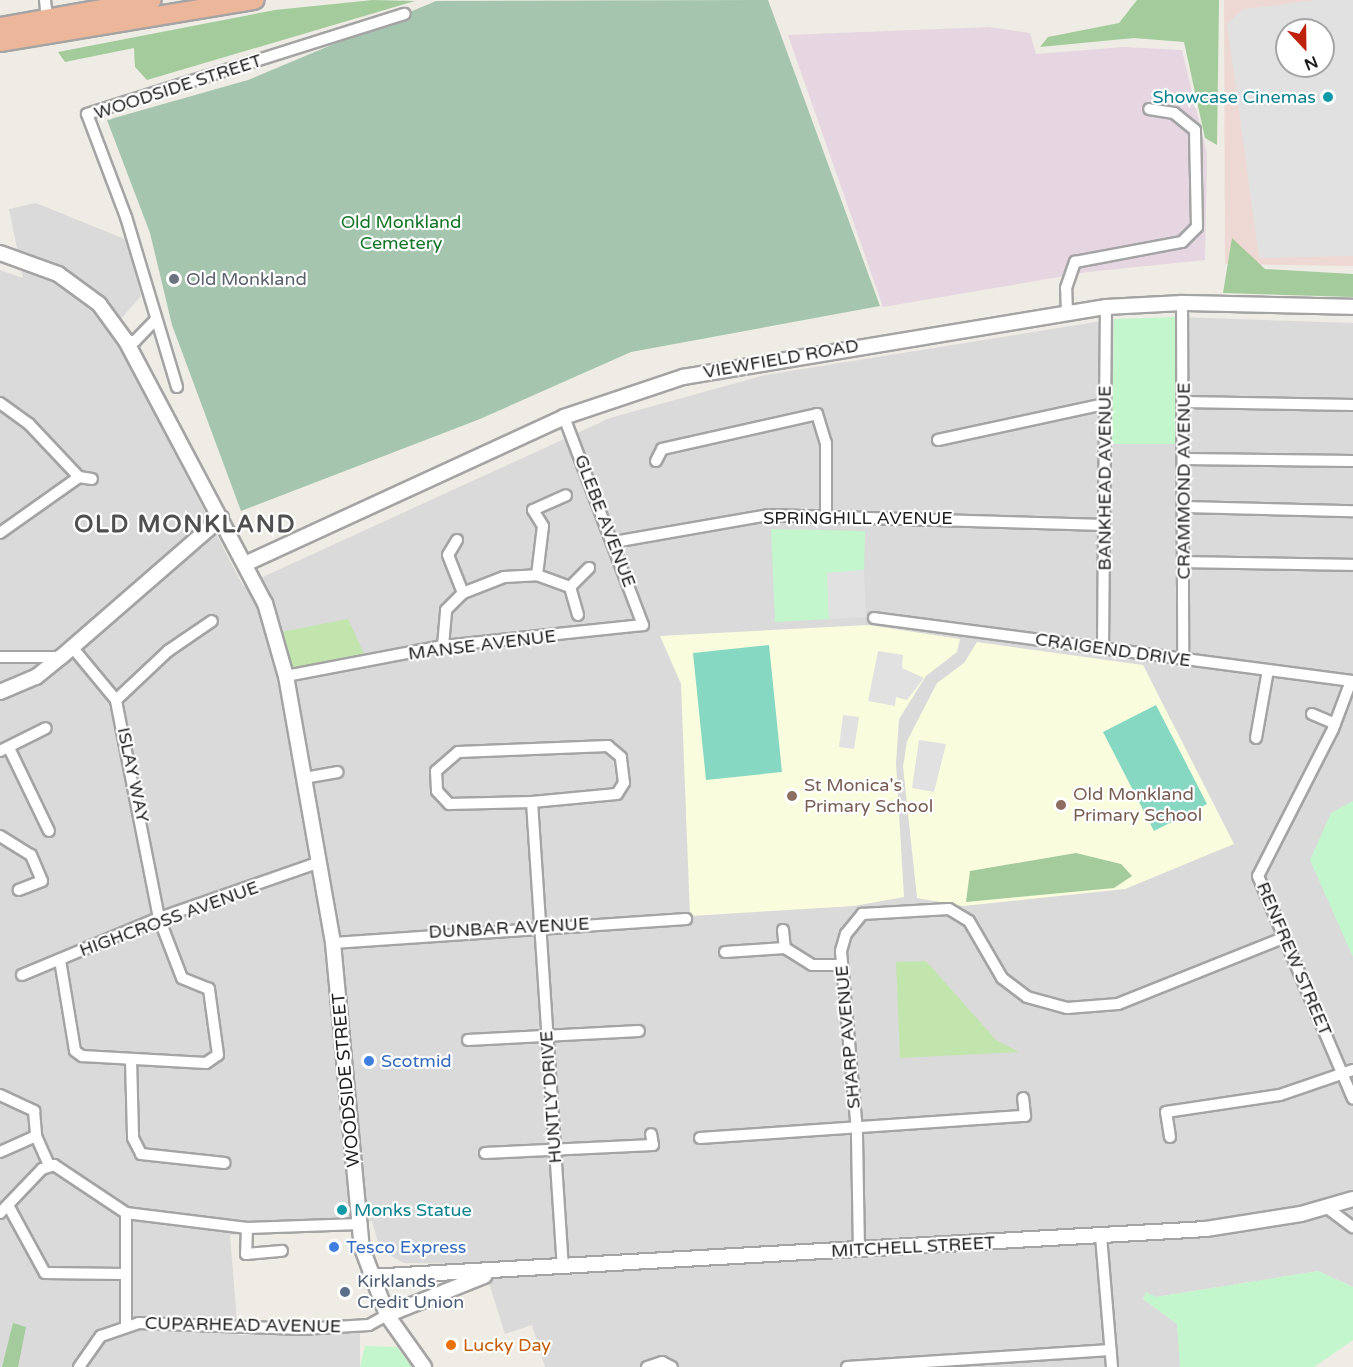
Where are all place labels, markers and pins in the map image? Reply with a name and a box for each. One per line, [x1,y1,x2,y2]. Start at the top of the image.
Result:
place label: Showcase Cinemas [1153,86,1316,108]
marker: Showcase Cinemas [1321,90,1335,104]
place label: Old Monkland [186,268,307,290]
marker: Old Monkland [167,272,181,286]
place label: St Monica's Primary School [804,775,933,818]
place label: Old Monkland Primary School [1073,784,1202,826]
marker: St Monica's Primary School [785,789,799,803]
marker: Old Monkland Primary School [1054,798,1068,812]
place label: Scotmid [381,1050,452,1072]
marker: Scotmid [362,1054,376,1068]
place label: Monks Statue [354,1199,472,1221]
marker: Monks Statue [335,1203,349,1217]
place label: Tesco Express [346,1236,466,1258]
marker: Tesco Express [327,1240,341,1254]
place label: Kirklands Credit Union [357,1271,464,1314]
marker: Kirklands Credit Union [338,1285,352,1299]
place label: Lucky Day [463,1334,551,1356]
marker: Lucky Day [444,1338,458,1352]

